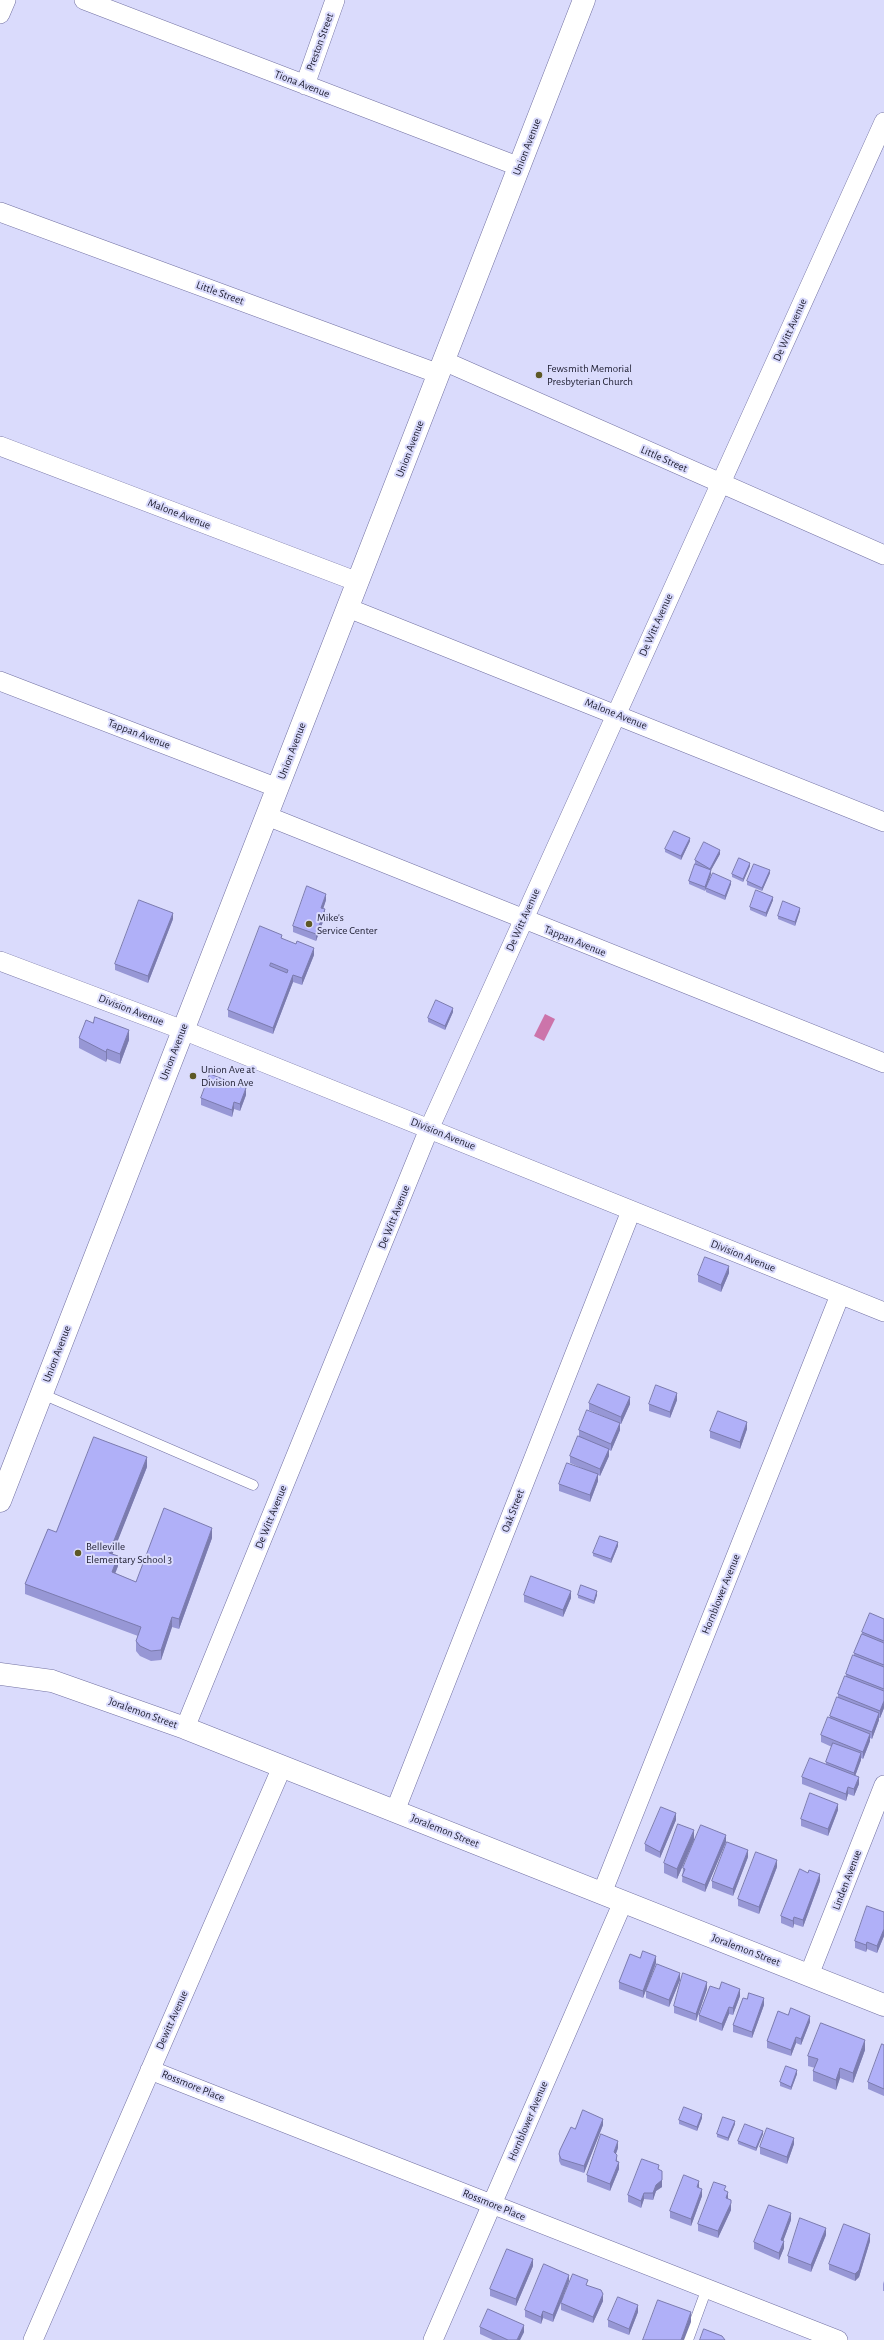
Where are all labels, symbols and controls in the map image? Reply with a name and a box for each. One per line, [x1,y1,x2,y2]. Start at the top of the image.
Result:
street label: Preston Street [303,11,337,73]
street label: Tiona Avenue [273,67,331,101]
street label: Union Avenue [510,117,544,177]
street label: Little Street [194,278,246,308]
street label: De Witt Avenue [770,297,810,363]
place label: Fewsmith Memorial Presbyterian Church [547,362,633,388]
marker: Fewsmith Memorial Presbyterian Church [534,370,544,380]
street label: Union Avenue [393,419,427,479]
street label: Little Street [639,443,689,475]
street label: Malone Avenue [146,496,212,532]
street label: De Witt Avenue [636,592,676,658]
street label: Malone Avenue [583,695,649,733]
street label: Tappan Avenue [106,716,172,752]
street label: Union Avenue [275,721,309,781]
street label: De Witt Avenue [503,887,543,953]
place label: Mike's Service Center [317,911,377,937]
marker: Mike's Service Center [304,919,314,929]
street label: Tappan Avenue [542,923,608,959]
street label: Division Avenue [97,992,165,1028]
street label: Union Avenue [157,1022,191,1082]
place label: Union Ave at Division Ave [201,1063,255,1089]
marker: Union Ave at Division Ave [188,1071,198,1081]
street label: Division Avenue [409,1115,477,1153]
street label: De Witt Avenue [375,1183,413,1251]
street label: Division Avenue [709,1237,777,1275]
street label: Union Avenue [40,1324,74,1384]
street label: De Witt Avenue [252,1483,290,1551]
street label: Oak Street [499,1488,527,1534]
place label: Belleville Elementary School 3 [86,1540,172,1566]
marker: Belleville Elementary School 3 [73,1548,83,1558]
street label: Hornblower Avenue [699,1552,743,1636]
street label: Joralemon Street [107,1694,179,1732]
street label: Joralemon Street [409,1811,481,1851]
street label: Linden Avenue [830,1848,864,1912]
street label: Joralemon Street [710,1931,782,1969]
street label: Dewitt Avenue [153,1988,191,2052]
street label: Rossmore Place [160,2067,226,2105]
street label: Hornblower Avenue [505,2079,551,2163]
street label: Rossmore Place [461,2186,527,2224]

